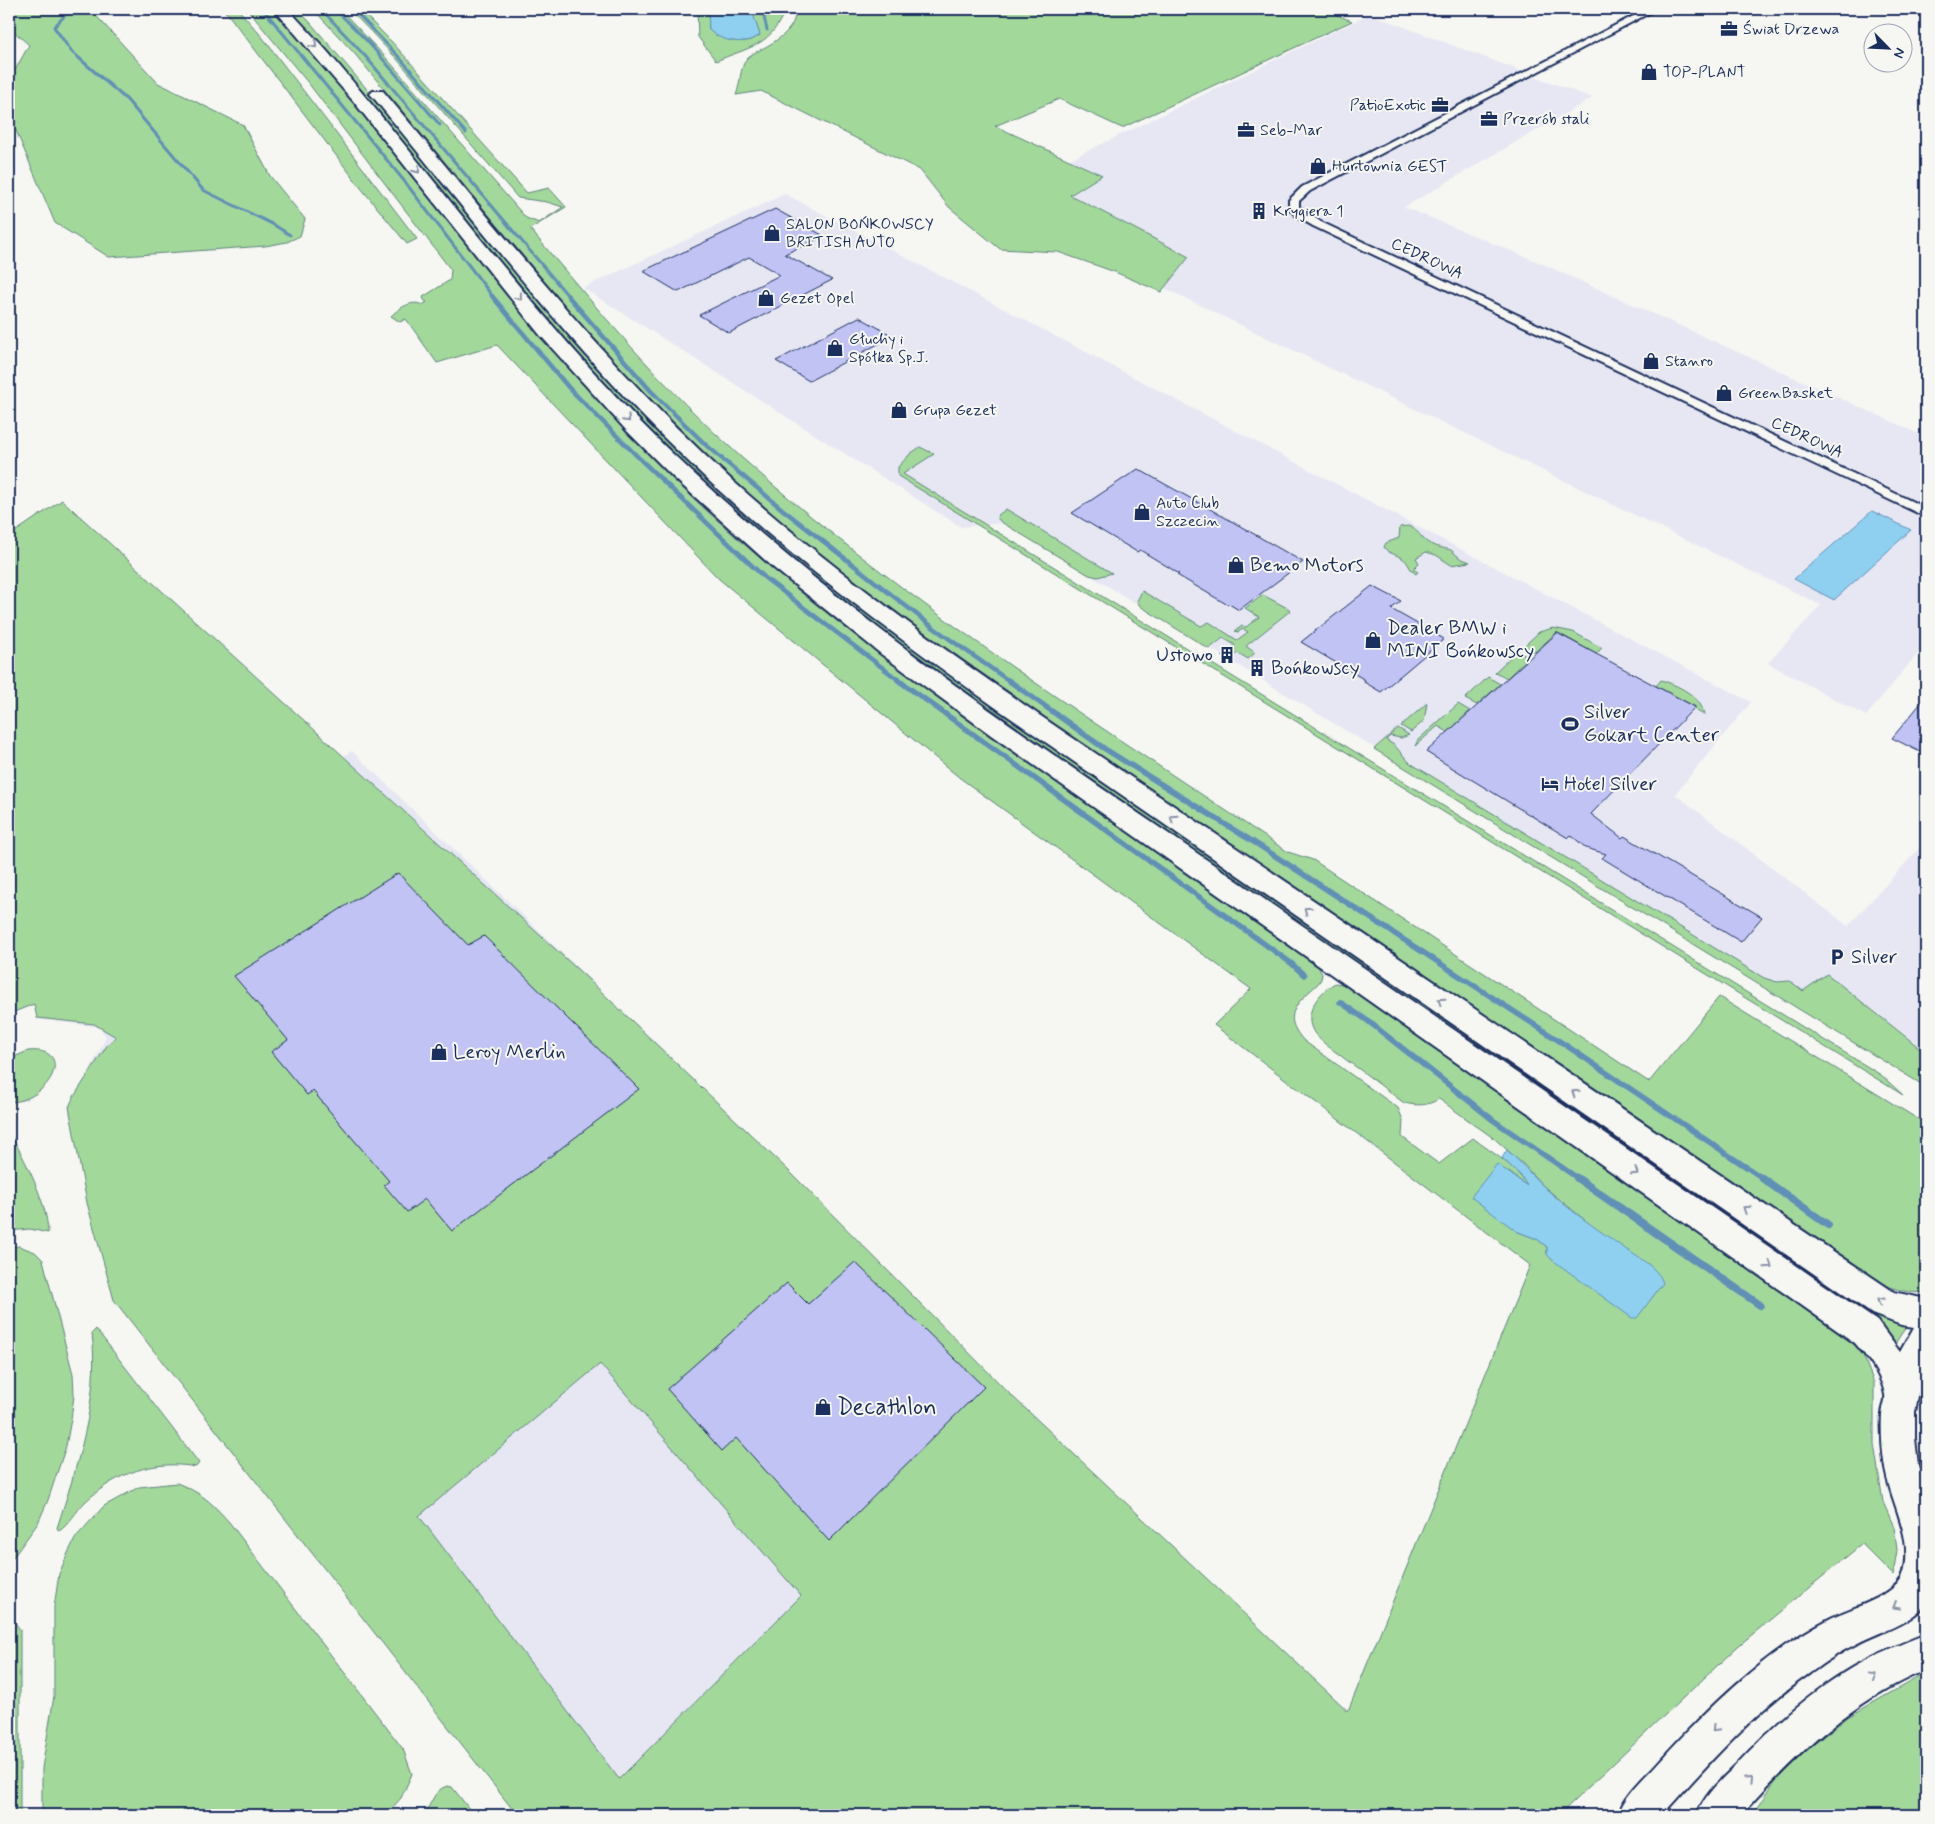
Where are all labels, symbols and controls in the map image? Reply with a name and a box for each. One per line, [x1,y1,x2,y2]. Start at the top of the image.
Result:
office icon: Świat Drzewa [1719,19,1739,39]
place label: Świat Drzewa [1743,19,1840,40]
north arrow [1862,22,1912,72]
one-way arrow [308,39,317,48]
text: N [1889,45,1909,61]
shop icon: TOP-PLANT [1639,62,1659,82]
place label: TOP-PLANT [1663,62,1746,83]
place label: PatioExotic [1350,95,1426,116]
office icon: PatioExotic [1430,95,1450,115]
office icon: Przerób stali [1479,109,1499,129]
place label: Przerób stali [1503,109,1589,130]
office icon: Seb-Mar [1236,120,1256,140]
place label: Seb-Mar [1260,120,1323,141]
shop icon: Hurtownia GEST [1308,156,1328,176]
place label: Hurtownia GEST [1332,156,1448,177]
one-way arrow [412,165,421,174]
building icon: Krygiera 1 [1249,201,1269,221]
place label: Krygiera 1 [1273,201,1343,222]
place label: SALON BOŃKOWSCY BRITISH AUTO [786,214,934,253]
shop icon: SALON BOŃKOWSCY BRITISH AUTO [762,223,782,243]
street label: CEDROWA [1387,233,1467,285]
shop icon: Gezet Opel [756,288,776,308]
place label: Gezet Opel [780,288,854,309]
one-way arrow [514,291,522,300]
place label: Głuchy i Spółka Sp.J. [849,329,928,368]
shop icon: Głuchy i Spółka Sp.J. [825,338,845,358]
shop icon: Stanro [1641,351,1661,371]
place label: Stanro [1665,351,1713,372]
shop icon: GreenBasket [1714,383,1734,403]
place label: GreenBasket [1738,383,1834,404]
shop icon: Grupa Gezet [889,400,909,420]
place label: Grupa Gezet [913,400,997,421]
street label: CEDROWA [1767,412,1847,464]
one-way arrow [621,413,630,422]
place label: Auto Club Szczecin [1156,493,1220,532]
shop icon: Auto Club Szczecin [1132,502,1152,522]
place label: Bemo Motors [1250,552,1364,579]
shop icon: Bemo Motors [1226,555,1246,575]
place label: Dealer BMW i MINI Bońkowscy [1387,615,1534,665]
shop icon: Dealer BMW i MINI Bońkowscy [1363,630,1383,650]
place label: Ustowo [1156,642,1213,669]
building icon: Ustowo [1217,645,1237,665]
place label: Bońkowscy [1271,655,1360,682]
building icon: Bońkowscy [1247,658,1267,678]
place label: Silver Gokart Center [1584,699,1720,749]
sports icon: Silver Gokart Center [1560,714,1580,734]
place label: Hotel Silver [1564,771,1657,798]
hotel icon: Hotel Silver [1540,774,1560,794]
one-way arrow [1169,815,1178,824]
one-way arrow [1303,907,1312,916]
place label: Silver [1851,944,1897,971]
parking icon: Silver [1827,947,1847,967]
one-way arrow [1437,998,1447,1007]
place label: Leroy Merlin [453,1039,566,1066]
shop icon: Leroy Merlin [429,1042,449,1062]
one-way arrow [1571,1090,1581,1099]
one-way arrow [1630,1166,1639,1175]
one-way arrow [1742,1206,1751,1215]
one-way arrow [1763,1259,1773,1268]
one-way arrow [1876,1297,1885,1307]
place label: Decathlon [837,1392,937,1423]
shop icon: Decathlon [813,1397,833,1417]
one-way arrow [1893,1599,1902,1609]
one-way arrow [1868,1672,1877,1682]
one-way arrow [1712,1723,1721,1732]
one-way arrow [1743,1776,1752,1785]

